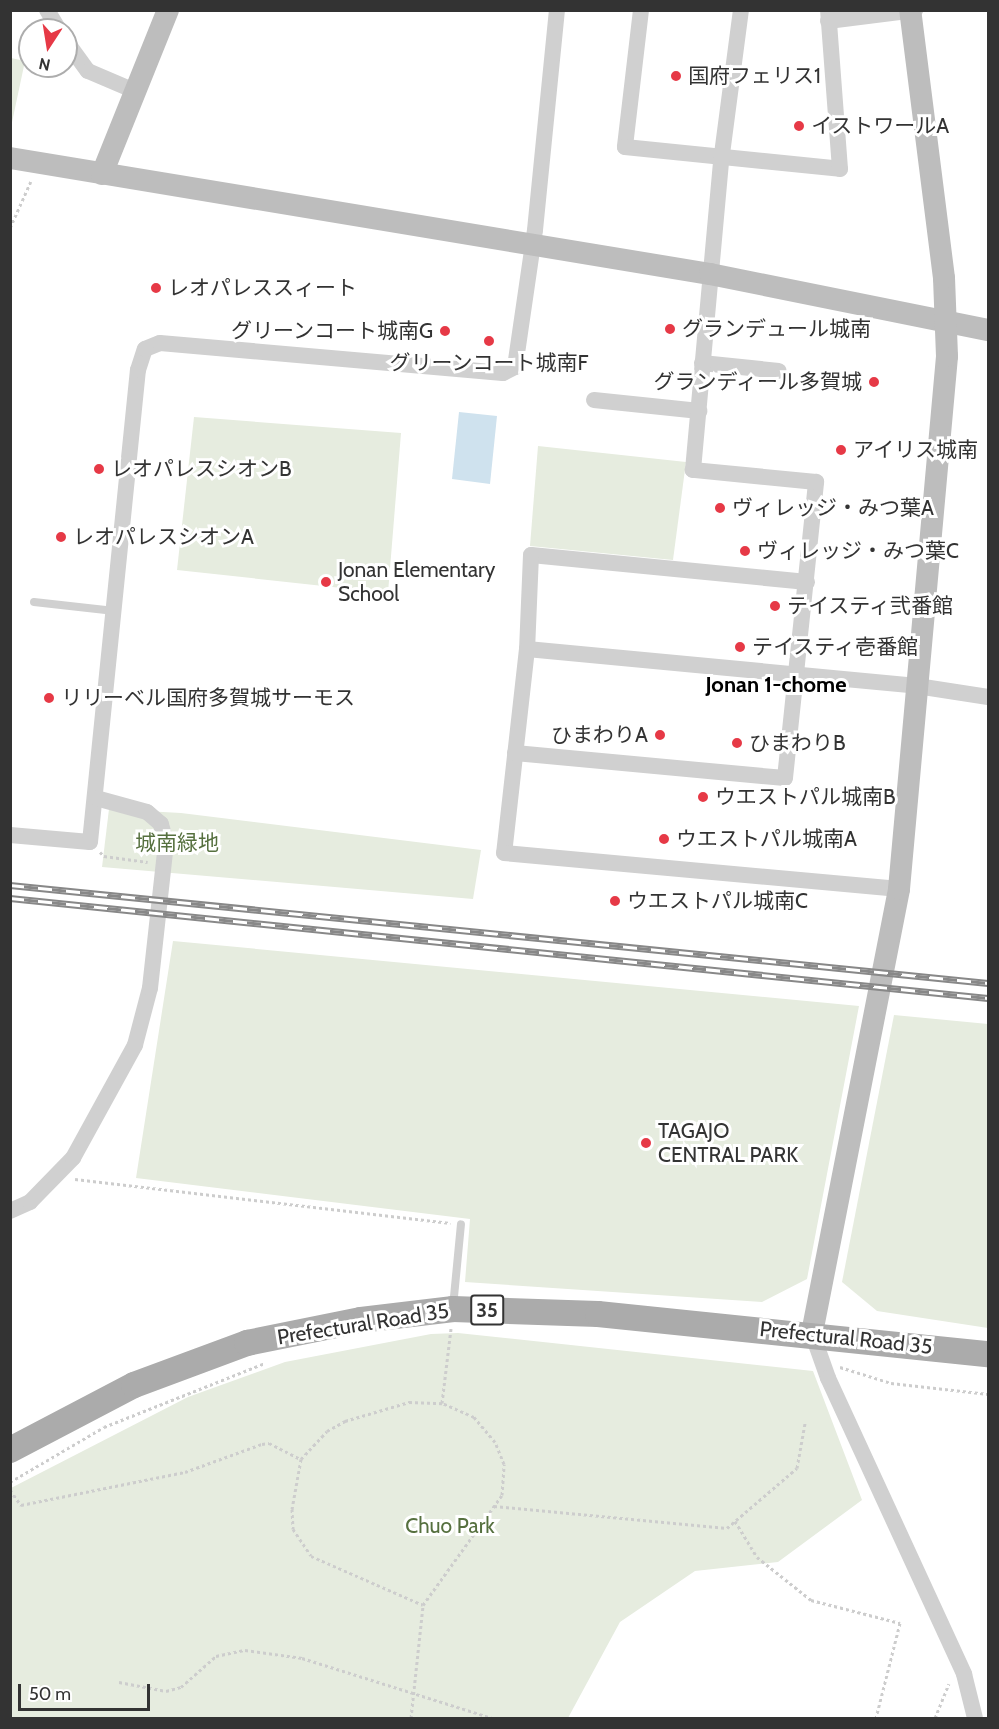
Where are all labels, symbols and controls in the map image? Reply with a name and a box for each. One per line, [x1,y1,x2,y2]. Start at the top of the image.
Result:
north arrow [18,18,78,78]
text: N [37,54,52,75]
place label: 国府フェリス1 [688,63,821,89]
marker: 国府フェリス1 [669,69,683,83]
place label: イストワールA [811,113,950,139]
marker: イストワールA [792,119,806,133]
place label: レオパレススィート [168,275,357,301]
marker: レオパレススィート [149,281,163,295]
place label: グランデュール城南 [682,316,871,342]
place label: グリーンコート城南G [230,318,433,344]
marker: グランデュール城南 [663,322,677,336]
marker: グリーンコート城南G [438,324,452,338]
marker: グリーンコート城南F [482,334,496,348]
place label: グリーンコート城南F [389,350,589,376]
place label: グランディール多賀城 [652,369,862,395]
marker: グランディール多賀城 [867,375,881,389]
place label: アイリス城南 [853,437,979,463]
marker: アイリス城南 [834,443,848,457]
place label: レオパレスシオンB [111,456,292,482]
marker: レオパレスシオンB [92,462,106,476]
place label: ヴィレッジ・みつ葉A [732,495,934,521]
marker: ヴィレッジ・みつ葉A [713,501,727,515]
place label: レオパレスシオンA [73,524,254,550]
marker: レオパレスシオンA [54,530,68,544]
place label: ヴィレッジ・みつ葉C [757,538,959,564]
marker: ヴィレッジ・みつ葉C [738,544,752,558]
place label: Jonan Elementary School [338,557,495,607]
marker: Jonan Elementary School [319,575,333,589]
place label: テイスティ弐番館 [787,593,955,619]
marker: テイスティ弐番館 [768,599,782,613]
place label: テイスティ壱番館 [752,634,920,660]
marker: テイスティ壱番館 [733,640,747,654]
district label: Jonan 1-chome [705,672,847,698]
place label: リリーベル国府多賀城サーモス [61,685,355,711]
marker: リリーベル国府多賀城サーモス [42,691,56,705]
place label: ひまわりA [551,722,648,748]
marker: ひまわりA [653,728,667,742]
place label: ひまわりB [749,730,846,756]
marker: ひまわりB [730,736,744,750]
place label: ウエストパル城南B [715,784,896,810]
marker: ウエストパル城南B [696,790,710,804]
place label: ウエストパル城南A [676,826,857,852]
park label: 城南緑地 [135,830,219,856]
marker: ウエストパル城南A [657,832,671,846]
place label: ウエストパル城南C [627,888,808,914]
marker: ウエストパル城南C [608,894,622,908]
place label: TAGAJO CENTRAL PARK [658,1118,798,1168]
marker: TAGAJO CENTRAL PARK [639,1136,653,1150]
road number: 35 [469,1293,505,1327]
street label: Prefectural Road 35 [275,1298,451,1350]
street label: Prefectural Road 35 [759,1316,933,1360]
park label: Chuo Park [405,1513,495,1539]
scale bar [21,1672,153,1710]
text: 50 m [29,1683,71,1705]

